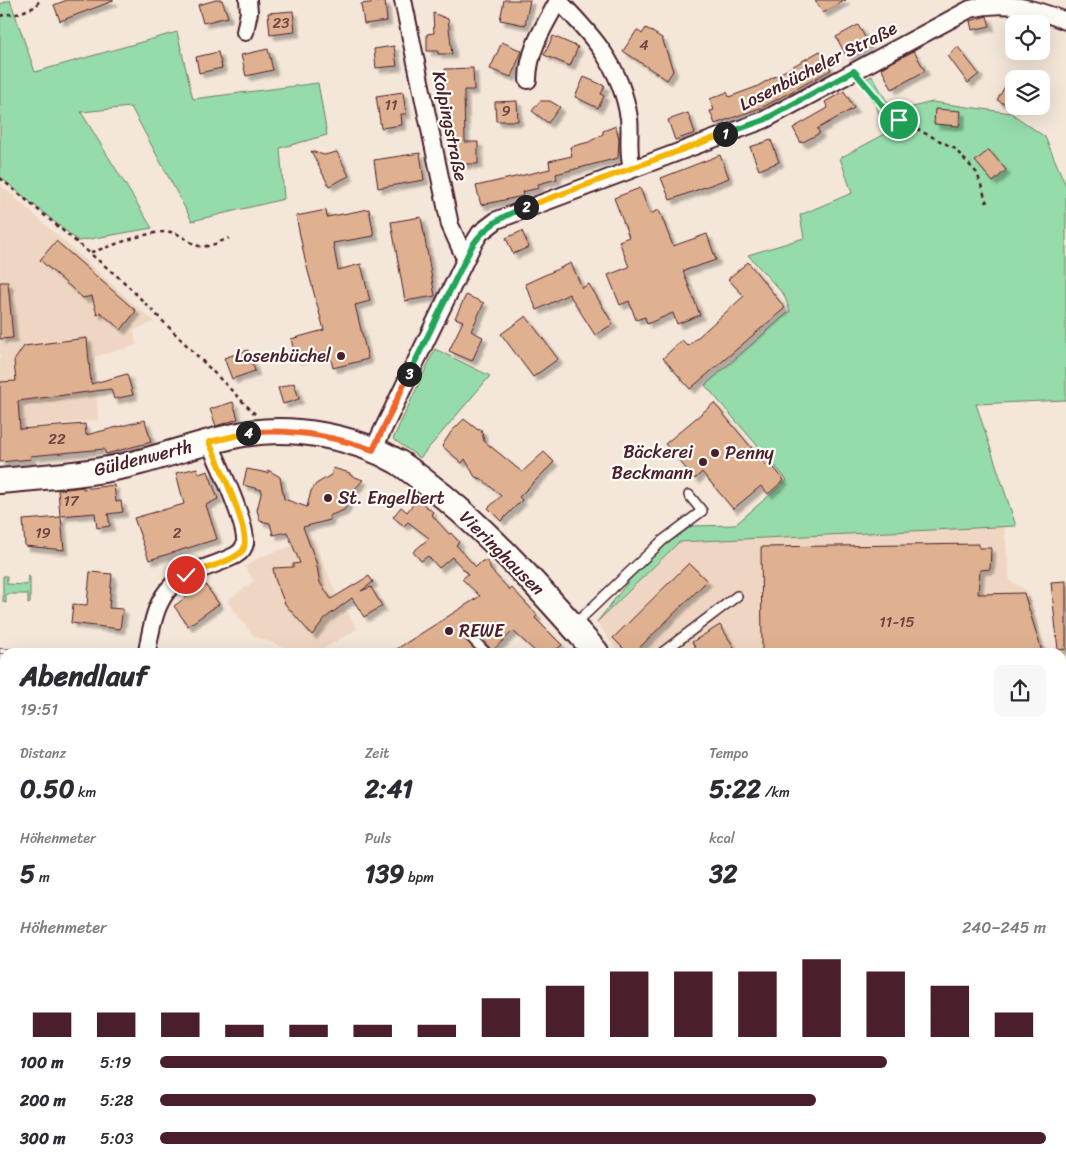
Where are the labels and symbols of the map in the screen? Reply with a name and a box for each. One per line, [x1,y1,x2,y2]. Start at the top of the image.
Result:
house number: 23 [273,10,289,36]
street label: Losenbücheler Straße [733,12,903,120]
house number: 4 [639,32,649,58]
street label: Kolpingstraße [423,68,477,184]
house number: 11 [385,92,397,118]
house number: 9 [501,98,511,124]
pin [878,99,920,141]
pin: 1 [712,122,738,146]
pin: 2 [514,194,538,220]
place label: Losenbüchel [235,340,332,372]
marker: Losenbüchel [335,350,347,362]
pin: 3 [396,362,422,386]
pin: 4 [236,420,260,446]
house number: 22 [48,426,66,452]
street label: Güldenwerth [90,430,196,486]
place label: Bäckerei Beckmann [612,436,694,489]
place label: Penny [725,437,775,469]
marker: Penny [709,447,721,459]
marker: Bäckerei Beckmann [697,456,709,468]
place label: St. Engelbert [338,482,445,514]
house number: 17 [63,488,80,514]
marker: St. Engelbert [322,492,334,504]
street label: Vieringhausen [451,502,553,604]
house number: 19 [35,520,51,546]
house number: 2 [173,520,182,546]
pin [165,554,207,596]
house number: 11-15 [879,609,915,635]
place label: REWE [459,615,505,647]
marker: REWE [443,625,455,637]

